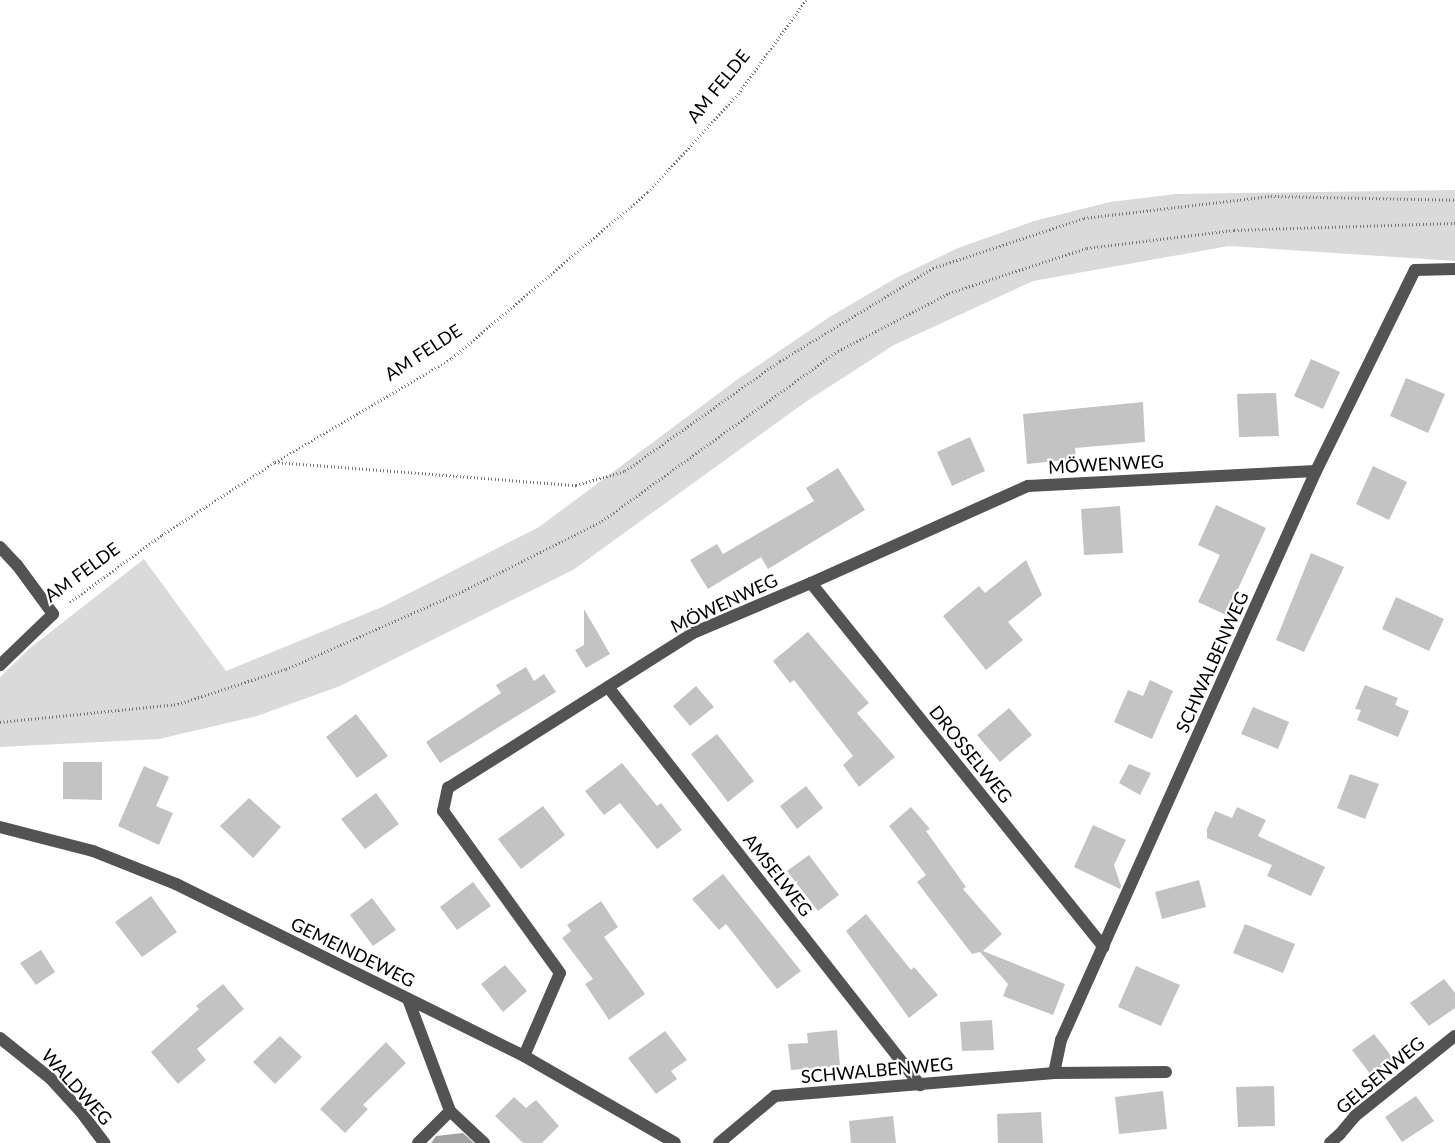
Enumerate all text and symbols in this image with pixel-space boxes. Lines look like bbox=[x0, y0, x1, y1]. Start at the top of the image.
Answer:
street label: AM FELDE bbox=[682, 45, 754, 127]
street label: AM FELDE bbox=[380, 319, 466, 385]
street label: MÖWENWEG bbox=[1048, 450, 1164, 478]
street label: AM FELDE bbox=[40, 538, 124, 606]
street label: MÖWENWEG bbox=[667, 569, 781, 637]
street label: SCHWALBENWEG bbox=[1171, 588, 1253, 736]
street label: DROSSELWEG bbox=[925, 701, 1017, 807]
street label: AMSELWEG bbox=[739, 829, 817, 921]
street label: GEMEINDEWEG bbox=[287, 913, 419, 991]
street label: GELSENWEG bbox=[1331, 1032, 1429, 1118]
street label: WALDWEG bbox=[37, 1045, 117, 1129]
street label: SCHWALBENWEG bbox=[800, 1053, 954, 1087]

